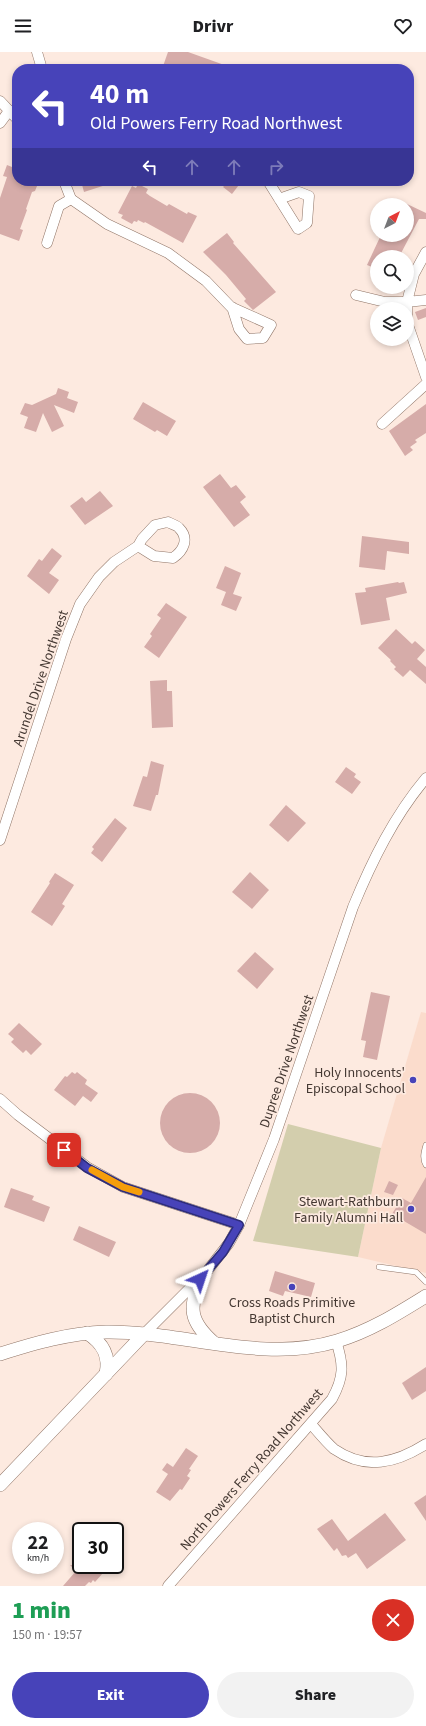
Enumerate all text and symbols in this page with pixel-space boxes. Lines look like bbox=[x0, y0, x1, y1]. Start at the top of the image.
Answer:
text: Drivr bbox=[193, 14, 233, 39]
icon: menu bbox=[12, 15, 34, 37]
icon: heart bbox=[392, 15, 414, 37]
text: 40 m bbox=[90, 74, 149, 114]
icon: left bbox=[24, 80, 76, 132]
text: Old Powers Ferry Road Northwest bbox=[90, 111, 342, 136]
icon: left bbox=[139, 156, 161, 178]
icon: ahead bbox=[181, 156, 203, 178]
icon: ahead bbox=[223, 156, 245, 178]
icon: right bbox=[265, 156, 287, 178]
north arrow bbox=[370, 198, 414, 242]
map controls bbox=[370, 198, 414, 346]
button: search bbox=[370, 250, 414, 294]
button: layers bbox=[370, 302, 414, 346]
street label: Arundel Drive Northwest bbox=[8, 607, 74, 749]
street label: Dupree Drive Northwest bbox=[255, 992, 319, 1131]
place label: Holy Innocents' Episcopal School bbox=[306, 1063, 405, 1099]
marker: Holy Innocents' Episcopal School bbox=[408, 1075, 418, 1085]
pin bbox=[47, 1133, 81, 1167]
icon: arrive bbox=[53, 1139, 75, 1161]
place label: Stewart-Rathburn Family Alumni Hall bbox=[294, 1192, 403, 1228]
marker: Stewart-Rathburn Family Alumni Hall bbox=[406, 1204, 416, 1214]
position arrow bbox=[179, 1258, 221, 1300]
marker: Cross Roads Primitive Baptist Church bbox=[287, 1282, 297, 1292]
place label: Cross Roads Primitive Baptist Church bbox=[229, 1293, 355, 1329]
street label: North Powers Ferry Road Northwest bbox=[176, 1384, 328, 1555]
speed limit sign: 30 bbox=[72, 1522, 124, 1574]
text: 22 bbox=[27, 1529, 49, 1557]
text: km/h bbox=[27, 1551, 49, 1565]
text: 1 min bbox=[12, 1593, 71, 1628]
button: close bbox=[372, 1599, 414, 1641]
text: 150 m · 19:57 bbox=[12, 1626, 82, 1644]
button: Exit bbox=[12, 1672, 209, 1718]
button: Share bbox=[217, 1672, 414, 1718]

